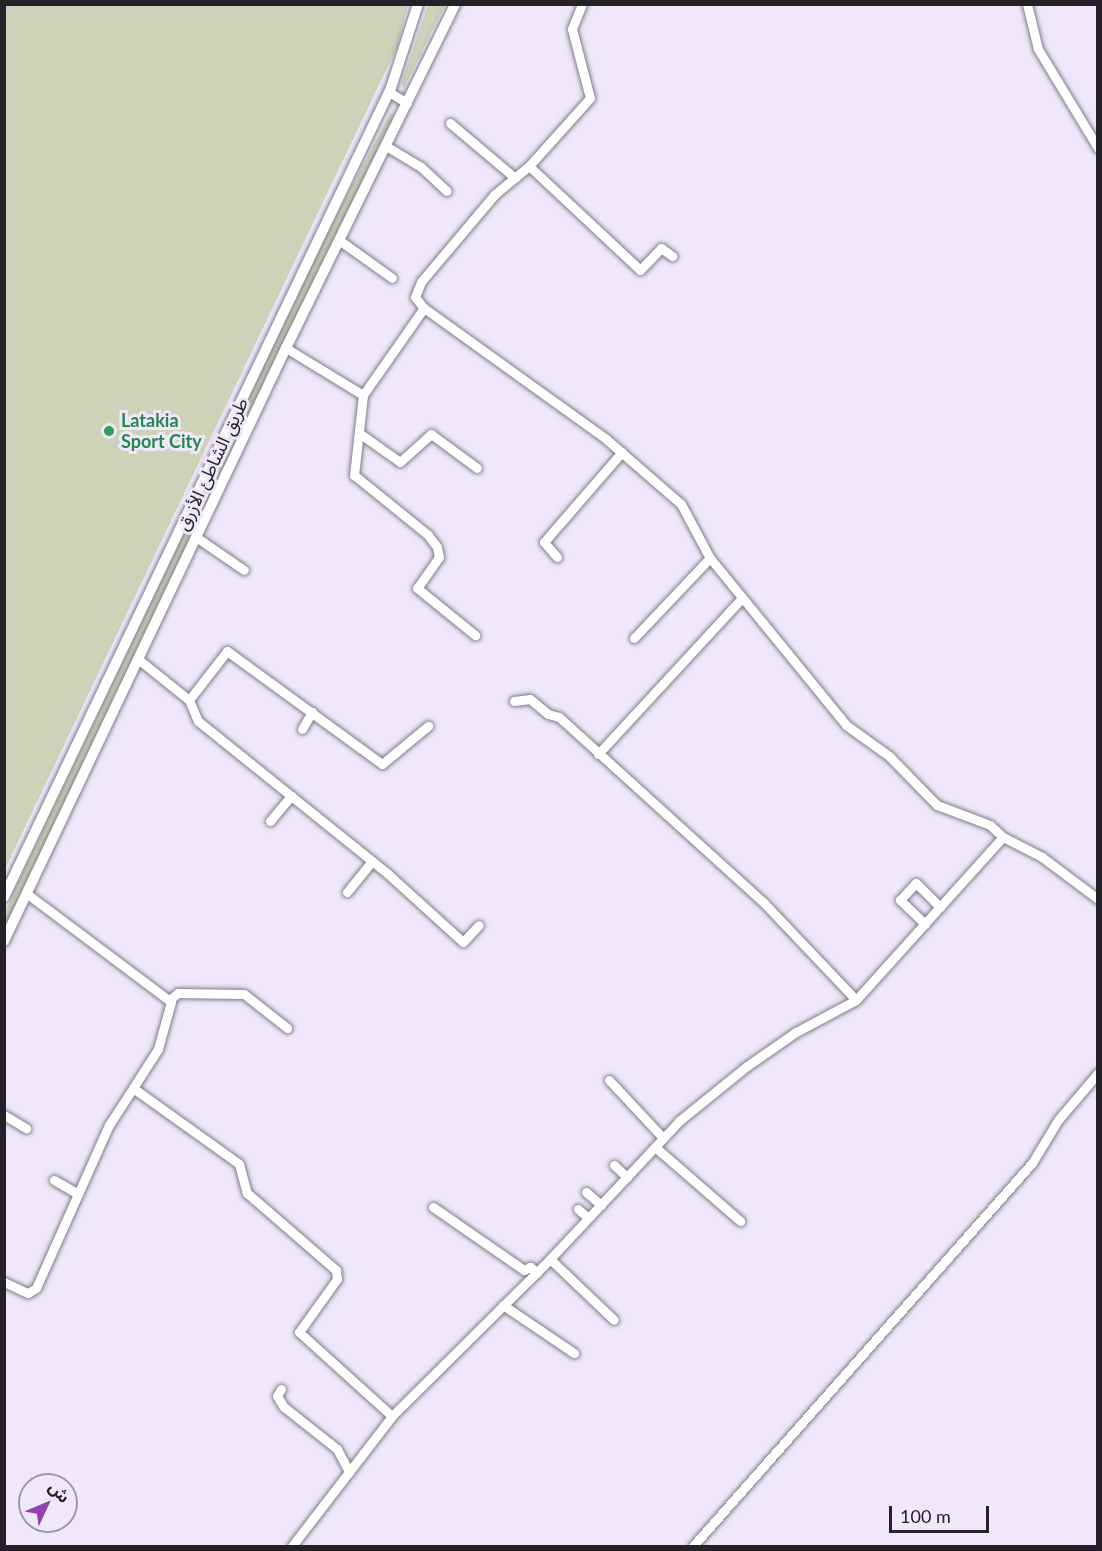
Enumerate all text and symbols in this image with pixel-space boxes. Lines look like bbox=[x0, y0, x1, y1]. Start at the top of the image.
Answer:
street label: طريق الشاطئ الأزرق bbox=[172, 394, 252, 534]
place label: Latakia Sport City bbox=[121, 410, 202, 452]
marker: Latakia Sport City bbox=[102, 424, 116, 438]
north arrow bbox=[18, 1473, 78, 1533]
text: ش bbox=[45, 1477, 74, 1506]
scale bar bbox=[892, 1494, 992, 1532]
text: 100 m bbox=[900, 1505, 951, 1527]

